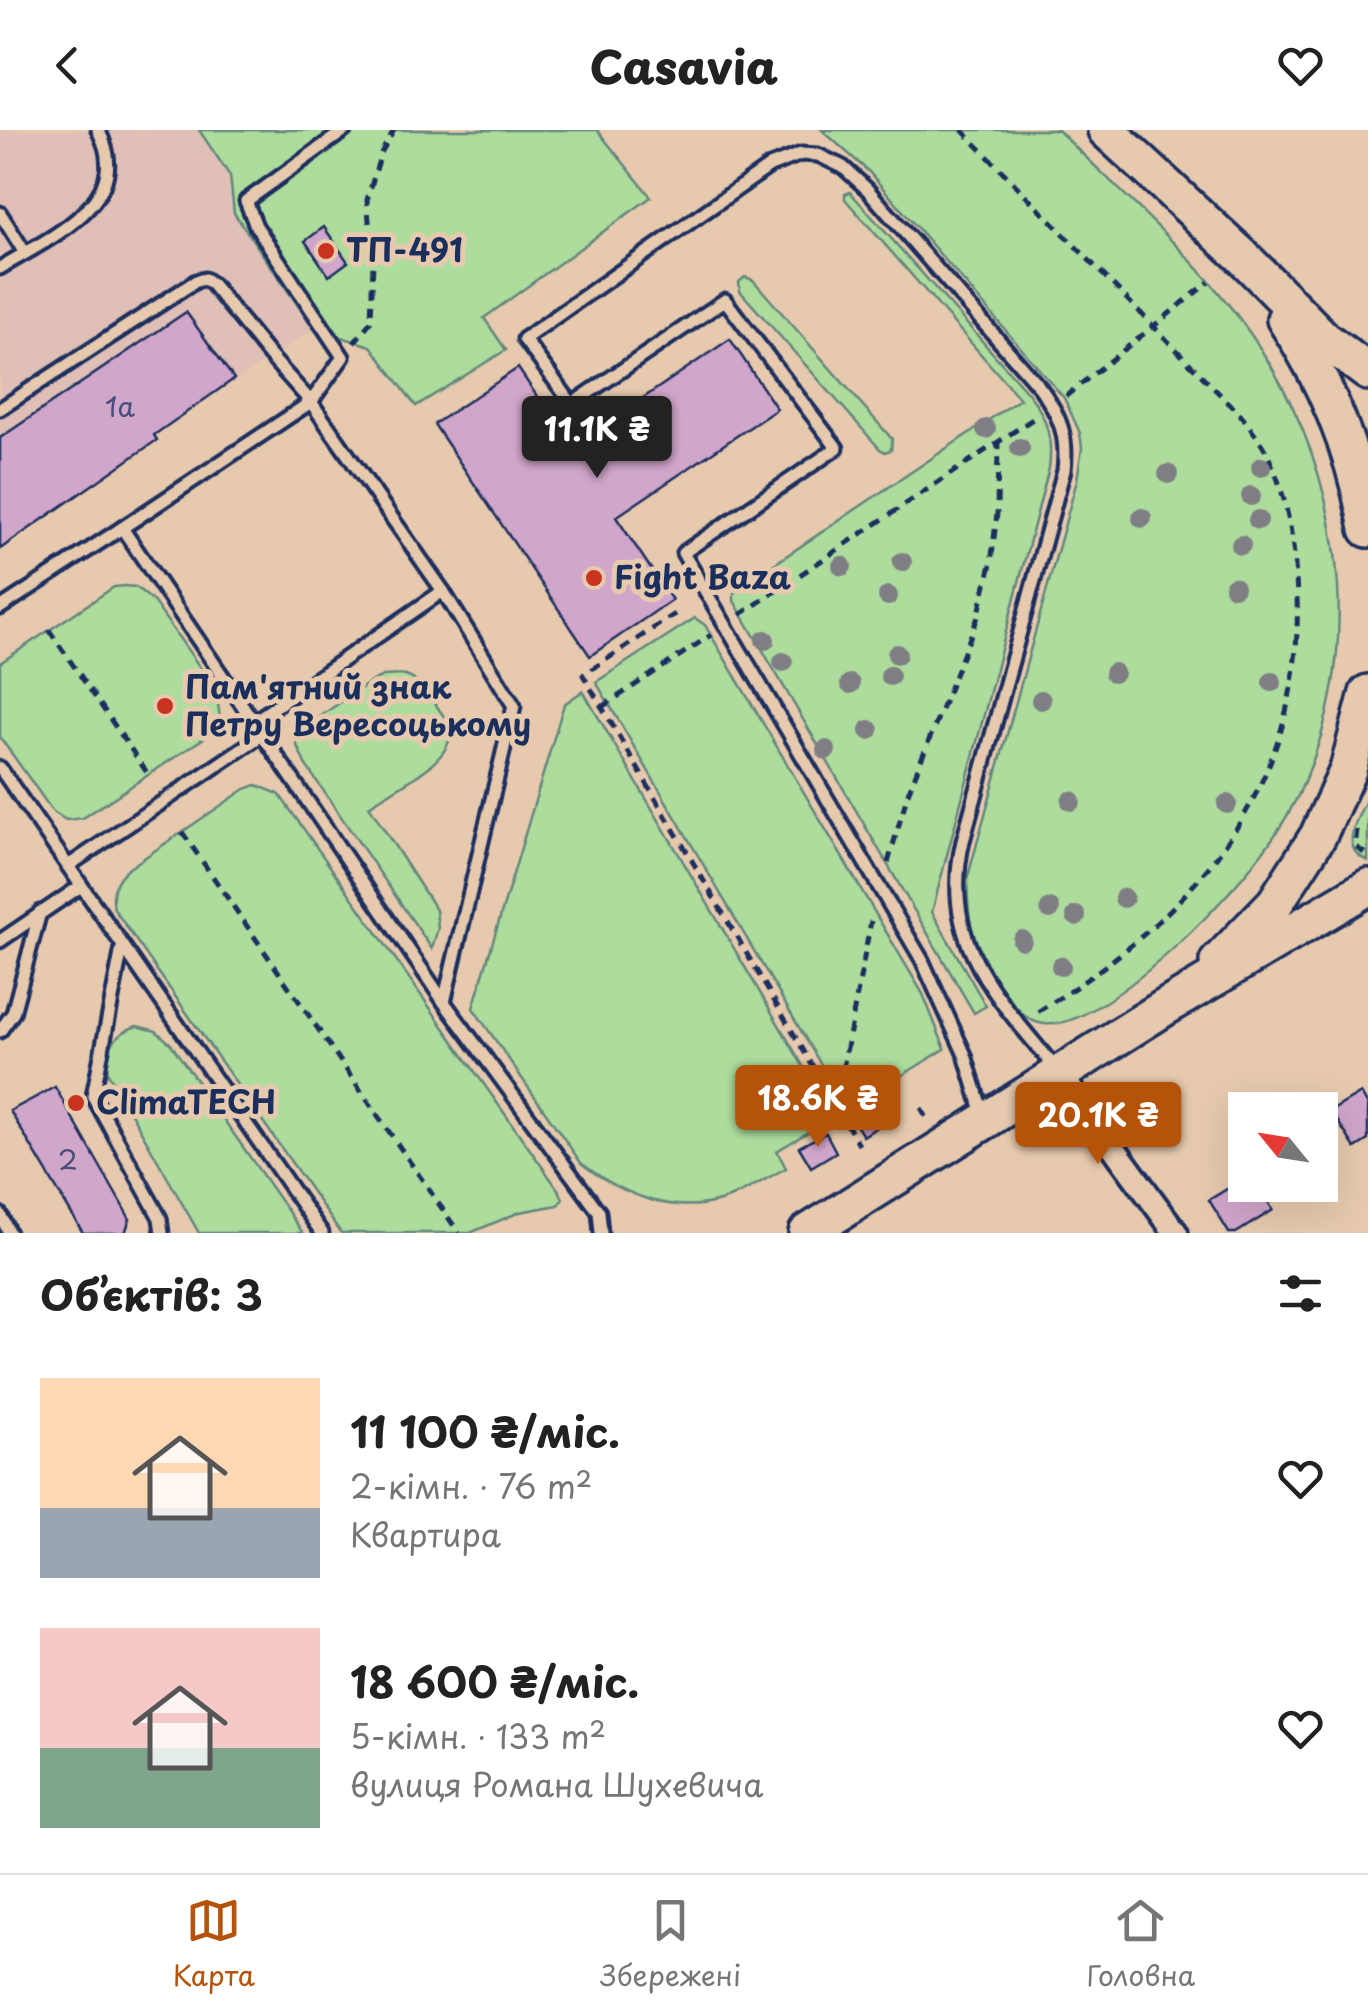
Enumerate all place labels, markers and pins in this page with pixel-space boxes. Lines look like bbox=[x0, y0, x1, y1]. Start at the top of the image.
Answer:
place label: ТП-491 bbox=[346, 225, 463, 273]
marker: ТП-491 bbox=[315, 240, 337, 262]
pin: 11.1K ₴ bbox=[505, 396, 689, 481]
place label: Fight Baza bbox=[614, 552, 791, 600]
marker: Fight Baza bbox=[583, 567, 605, 589]
place label: Пам'ятний знак Петру Вересоцькому bbox=[185, 662, 531, 747]
marker: Пам'ятний знак Петру Вересоцькому bbox=[154, 695, 176, 717]
pin: 18.6K ₴ bbox=[726, 1065, 910, 1150]
place label: ClimaTECH bbox=[96, 1077, 276, 1125]
pin: 20.1K ₴ bbox=[1006, 1082, 1190, 1167]
marker: ClimaTECH bbox=[65, 1092, 87, 1114]

